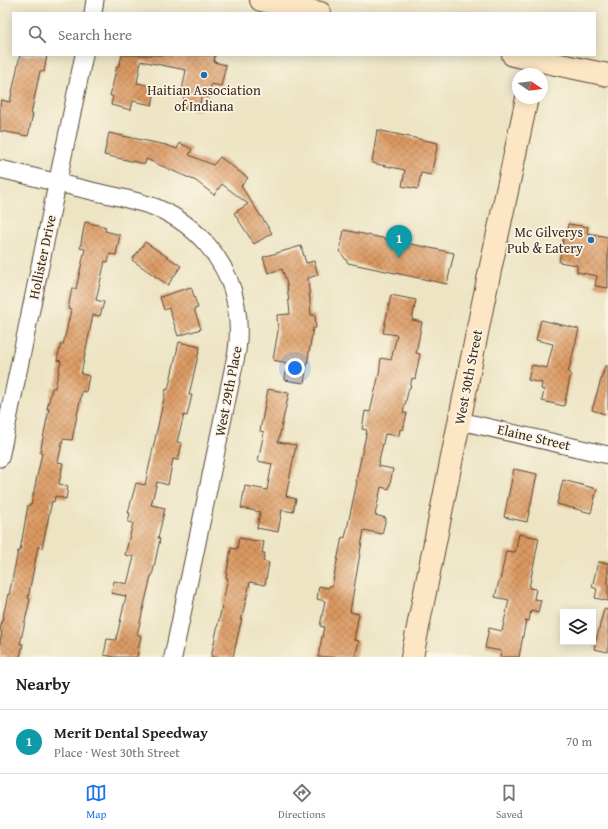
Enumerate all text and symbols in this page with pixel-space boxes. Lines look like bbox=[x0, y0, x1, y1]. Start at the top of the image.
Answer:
search box bbox=[12, 12, 596, 56]
icon: search bbox=[26, 23, 48, 45]
text: Search here bbox=[58, 24, 132, 45]
north arrow bbox=[512, 68, 548, 104]
marker: Haitian Association of Indiana bbox=[199, 70, 209, 80]
place label: Haitian Association of Indiana bbox=[147, 80, 261, 116]
street label: Hollister Drive bbox=[23, 213, 61, 301]
place label: Mc Gilverys Pub & Eatery bbox=[507, 222, 583, 258]
pin: 1 bbox=[386, 225, 412, 258]
marker: Mc Gilverys Pub & Eatery bbox=[586, 235, 596, 245]
street label: West 30th Street bbox=[449, 328, 487, 426]
street label: West 29th Place bbox=[209, 344, 247, 438]
your location bbox=[285, 358, 305, 378]
street label: Elaine Street bbox=[495, 419, 573, 455]
map controls bbox=[560, 609, 596, 645]
button: layers bbox=[560, 609, 596, 645]
text: Nearby bbox=[16, 671, 70, 696]
text: Merit Dental Speedway bbox=[54, 722, 208, 743]
text: 1 bbox=[26, 732, 32, 751]
text: 70 m bbox=[566, 732, 592, 751]
text: Place · West 30th Street bbox=[54, 743, 180, 762]
tab: Map bbox=[85, 782, 107, 822]
tab: Directions bbox=[278, 782, 325, 822]
tab: Saved bbox=[496, 782, 523, 822]

